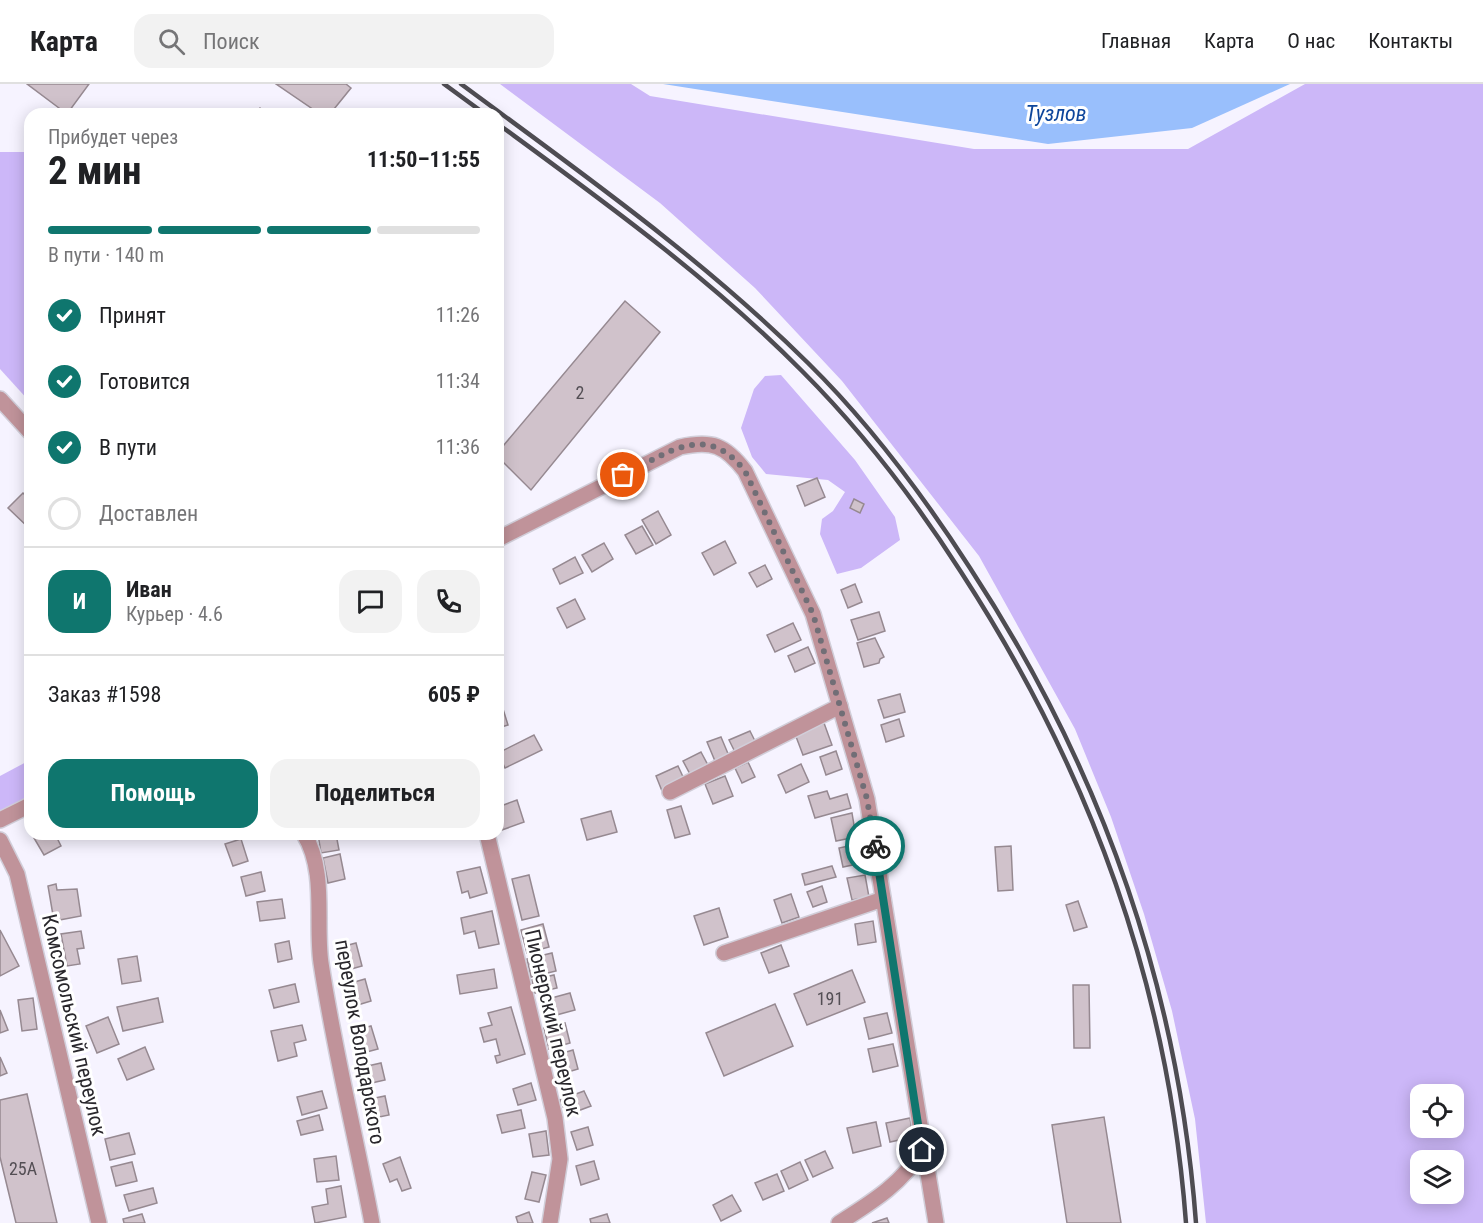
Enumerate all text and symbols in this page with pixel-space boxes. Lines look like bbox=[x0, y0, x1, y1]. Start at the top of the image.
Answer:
search box bbox=[134, 14, 554, 68]
text: Карта bbox=[30, 25, 98, 58]
icon: search bbox=[155, 25, 188, 58]
text: Поиск bbox=[203, 29, 260, 54]
text: Главная bbox=[1101, 29, 1171, 53]
text: Карта bbox=[1204, 29, 1254, 53]
text: О нас bbox=[1287, 29, 1335, 53]
text: Контакты bbox=[1368, 29, 1453, 53]
water label: Тузлов bbox=[1025, 101, 1087, 126]
text: Прибудет через bbox=[48, 125, 178, 149]
text: 11:50–11:55 bbox=[367, 147, 480, 172]
text: 2 мин bbox=[48, 148, 142, 194]
text: В пути · 140 m bbox=[48, 243, 164, 267]
icon: check bbox=[48, 299, 81, 332]
text: Принят bbox=[99, 303, 166, 328]
text: 11:26 bbox=[436, 303, 480, 327]
icon: check bbox=[48, 365, 81, 398]
text: Готовится bbox=[99, 369, 190, 394]
text: 11:34 bbox=[436, 369, 480, 393]
house number: 2 bbox=[576, 382, 585, 403]
icon: check bbox=[48, 431, 81, 464]
text: В пути bbox=[99, 435, 157, 460]
text: 11:36 bbox=[436, 435, 480, 459]
pin bbox=[597, 449, 648, 500]
icon: bag bbox=[606, 458, 639, 491]
text: Доставлен bbox=[99, 501, 198, 526]
button: chat bbox=[339, 570, 402, 633]
button: phone bbox=[417, 570, 480, 633]
text: Иван bbox=[126, 577, 172, 602]
text: И bbox=[73, 589, 86, 614]
text: Курьер · 4.6 bbox=[126, 602, 223, 626]
text: Заказ #1598 bbox=[48, 682, 161, 707]
text: 605 ₽ bbox=[428, 682, 480, 707]
button: Помощь bbox=[48, 759, 258, 828]
button: Поделиться bbox=[270, 759, 480, 828]
courier bbox=[845, 816, 905, 876]
icon: bike bbox=[859, 830, 892, 863]
street label: Комсомольский переулок bbox=[37, 912, 111, 1138]
street label: Пионерский переулок bbox=[520, 927, 586, 1119]
street label: переулок Володарского bbox=[330, 938, 390, 1146]
house number: 191 bbox=[817, 988, 843, 1009]
map controls bbox=[1410, 1084, 1464, 1204]
button: locate bbox=[1410, 1084, 1464, 1138]
pin bbox=[896, 1124, 947, 1175]
icon: home bbox=[905, 1133, 938, 1166]
button: layers bbox=[1410, 1150, 1464, 1204]
house number: 25А bbox=[9, 1158, 38, 1179]

